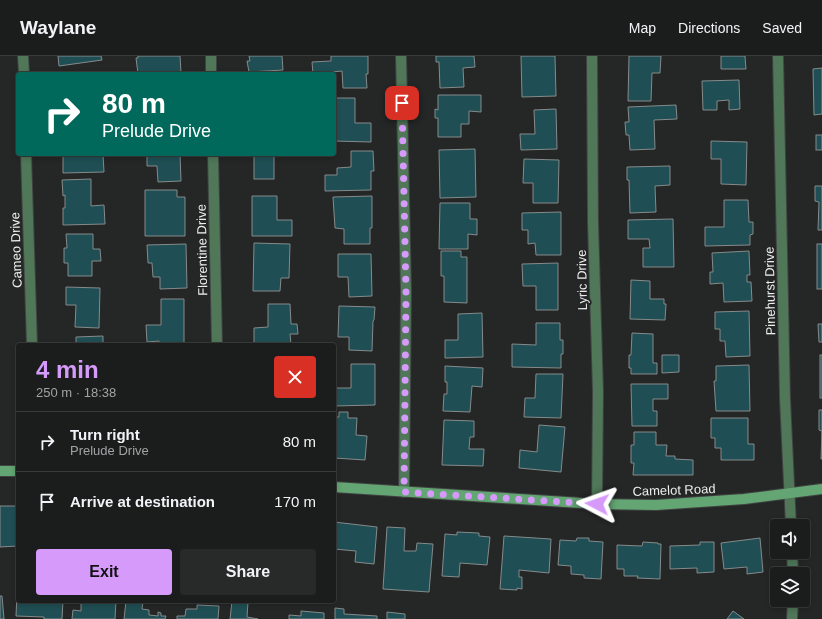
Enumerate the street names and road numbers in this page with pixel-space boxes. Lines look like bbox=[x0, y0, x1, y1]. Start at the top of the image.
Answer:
street label: Florentine Drive bbox=[194, 204, 210, 296]
street label: Cameo Drive bbox=[7, 212, 25, 288]
street label: Pinehurst Drive bbox=[762, 246, 778, 336]
street label: Lyric Drive bbox=[574, 249, 590, 311]
street label: Camelot Road bbox=[632, 481, 716, 499]

